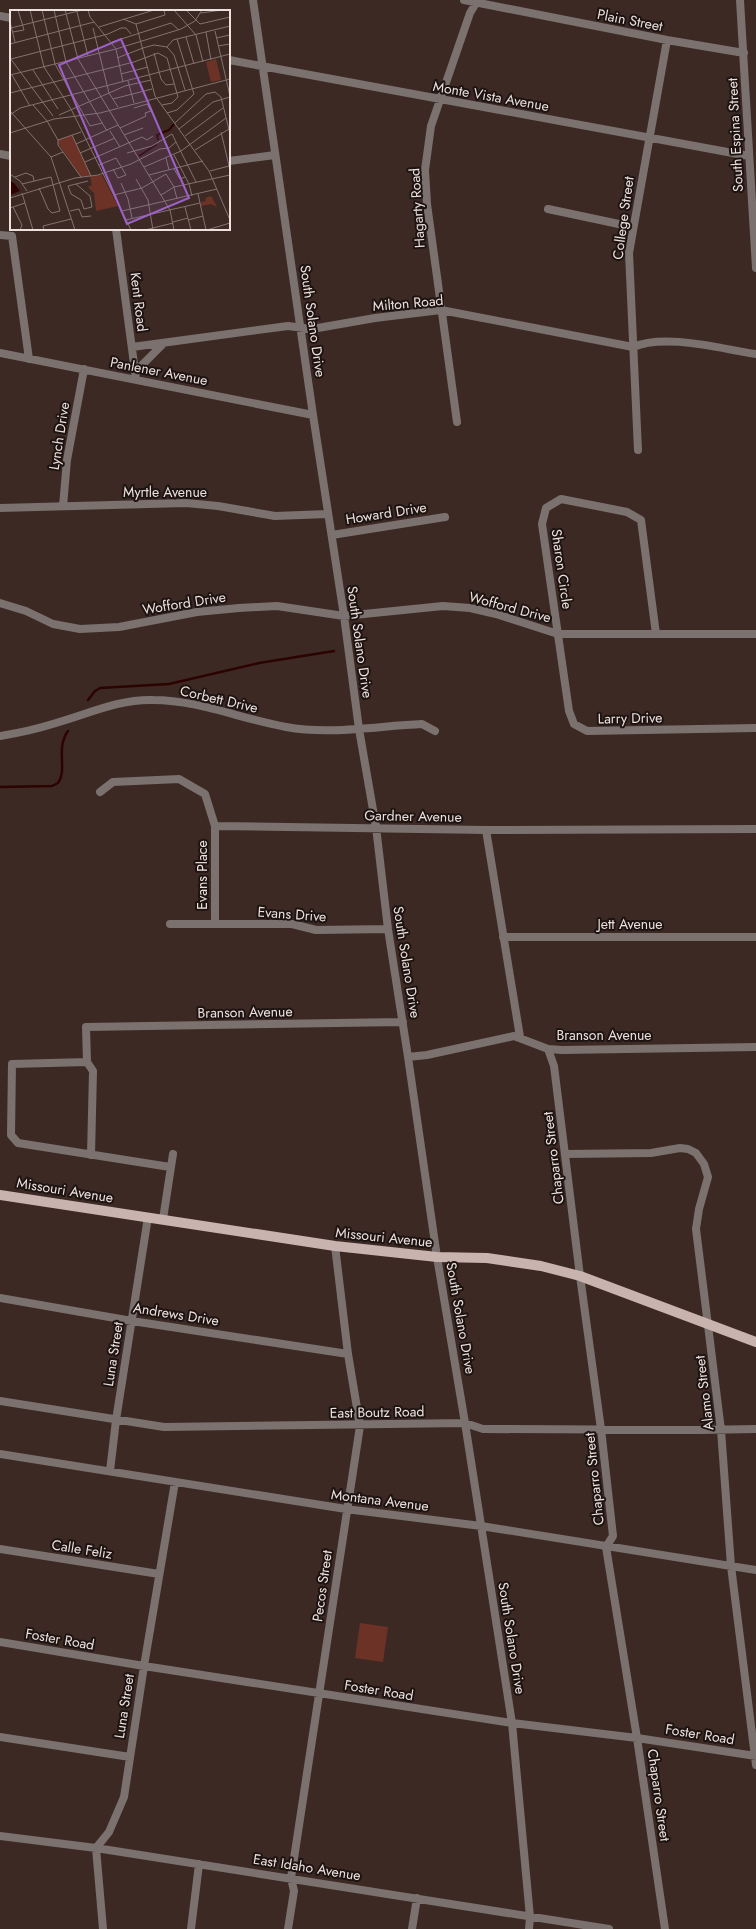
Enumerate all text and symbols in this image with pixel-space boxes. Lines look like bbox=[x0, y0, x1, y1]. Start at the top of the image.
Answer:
street label: Plain Street bbox=[596, 4, 665, 36]
inset map bbox=[10, 10, 230, 230]
street label: Monte Vista Avenue bbox=[431, 76, 551, 116]
street label: South Espina Street bbox=[722, 77, 748, 193]
street label: Hagarty Road bbox=[404, 167, 430, 249]
street label: College Street bbox=[607, 175, 639, 261]
street label: South Solano Drive bbox=[295, 264, 331, 378]
street label: Kent Road bbox=[125, 271, 153, 333]
street label: Milton Road bbox=[372, 290, 444, 316]
street label: Panlener Avenue bbox=[109, 352, 209, 390]
street label: Lynch Drive bbox=[44, 401, 74, 471]
street label: Myrtle Avenue bbox=[123, 482, 207, 502]
street label: Howard Drive bbox=[344, 497, 428, 529]
street label: Sharon Circle bbox=[546, 528, 578, 610]
street label: South Solano Drive bbox=[342, 585, 378, 699]
street label: Wofford Drive bbox=[467, 586, 553, 628]
street label: Wofford Drive bbox=[141, 587, 227, 619]
street label: Corbett Drive bbox=[178, 680, 260, 718]
street label: Larry Drive bbox=[598, 707, 662, 729]
street label: Gardner Avenue bbox=[364, 805, 462, 827]
street label: Evans Place bbox=[192, 840, 212, 910]
street label: Evans Drive bbox=[257, 902, 327, 926]
street label: South Solano Drive bbox=[388, 905, 426, 1019]
street label: Jett Avenue bbox=[595, 914, 663, 934]
street label: Branson Avenue bbox=[197, 1001, 293, 1023]
street label: Branson Avenue bbox=[556, 1025, 652, 1045]
street label: Chaparro Street bbox=[537, 1110, 569, 1205]
street label: Missouri Avenue bbox=[15, 1172, 115, 1208]
street label: Missouri Avenue bbox=[334, 1222, 434, 1252]
street label: South Solano Drive bbox=[441, 1261, 481, 1375]
street label: Andrews Drive bbox=[132, 1297, 220, 1331]
street label: Luna Street bbox=[98, 1320, 128, 1388]
street label: Alamo Street bbox=[689, 1354, 719, 1432]
street label: East Boutz Road bbox=[330, 1401, 424, 1423]
street label: Chaparro Street bbox=[579, 1431, 609, 1526]
street label: Montana Avenue bbox=[330, 1484, 430, 1516]
street label: Calle Feliz bbox=[50, 1534, 114, 1564]
street label: Pecos Street bbox=[307, 1548, 337, 1623]
street label: South Solano Drive bbox=[493, 1581, 531, 1695]
street label: Foster Road bbox=[24, 1623, 96, 1655]
street label: Luna Street bbox=[109, 1672, 139, 1740]
street label: Foster Road bbox=[343, 1675, 415, 1705]
street label: Foster Road bbox=[664, 1719, 736, 1749]
street label: Chaparro Street bbox=[643, 1748, 675, 1843]
street label: East Idaho Avenue bbox=[252, 1849, 362, 1885]

